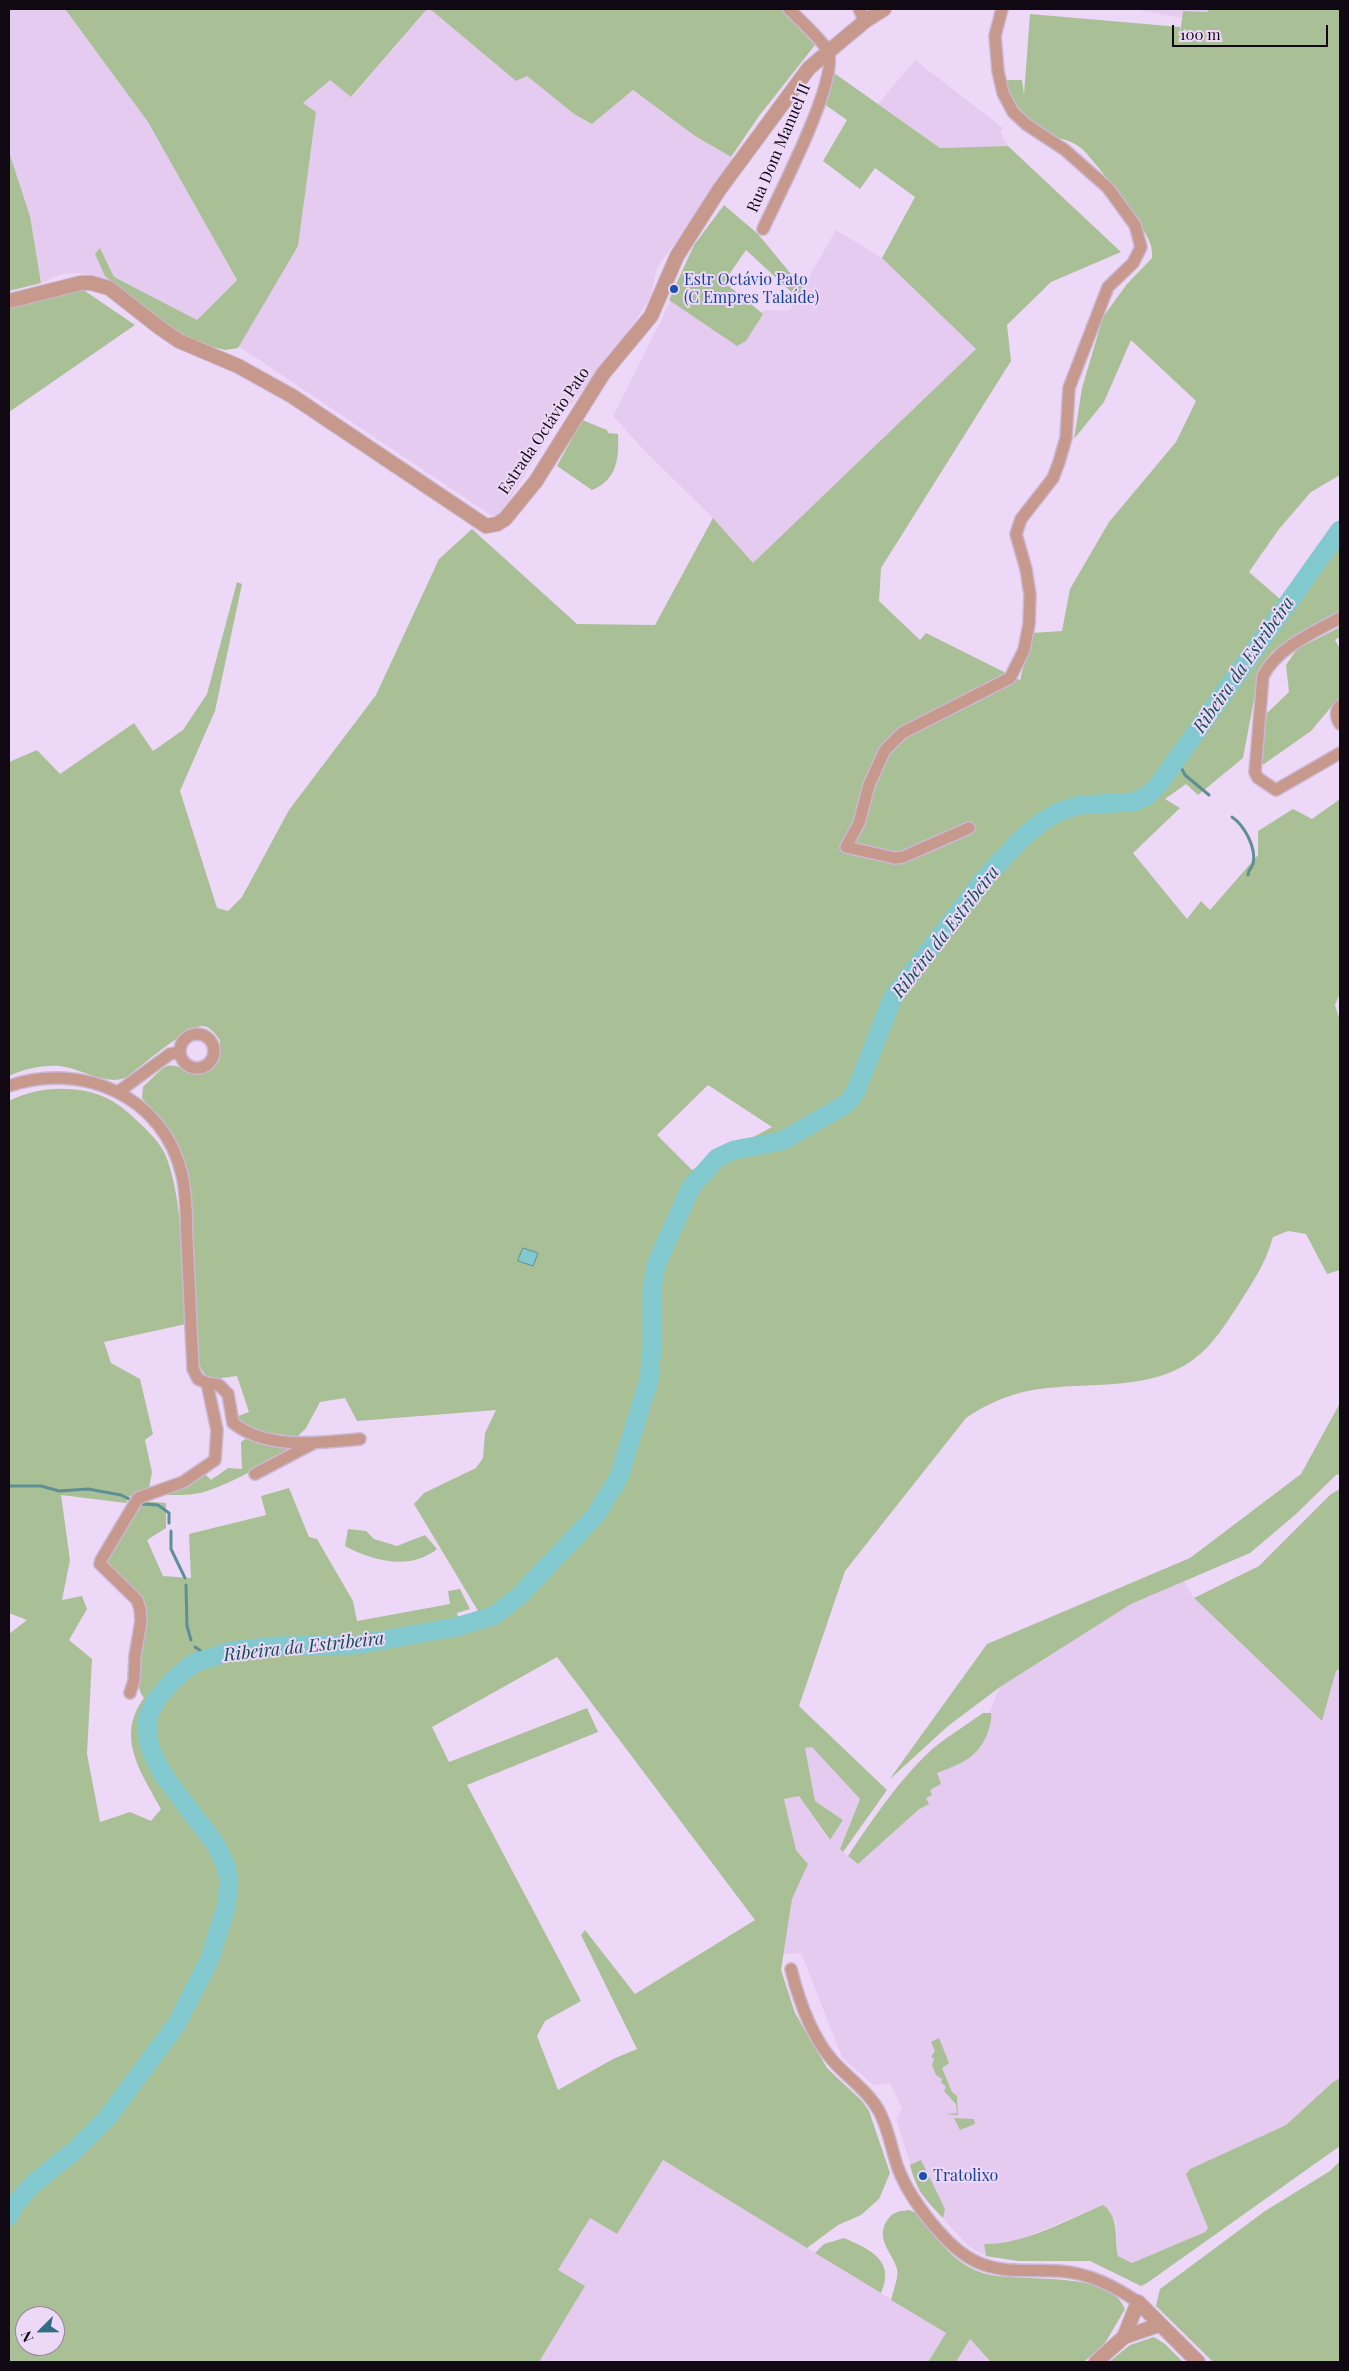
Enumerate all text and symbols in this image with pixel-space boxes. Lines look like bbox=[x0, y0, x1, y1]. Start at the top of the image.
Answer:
scale bar bbox=[1174, 15, 1330, 47]
text: 100 m bbox=[1180, 24, 1221, 44]
street label: Rua Dom Manuel II bbox=[743, 81, 815, 215]
place label: Estr Octávio Pato (C Empres Talaíde) bbox=[684, 270, 819, 308]
marker: Estr Octávio Pato (C Empres Talaíde) bbox=[668, 283, 680, 295]
street label: Estrada Octávio Pato bbox=[494, 364, 594, 498]
water label: Ribeira da Estribeira bbox=[1189, 593, 1299, 737]
water label: Ribeira da Estribeira bbox=[888, 862, 1004, 1002]
water label: Ribeira da Estribeira bbox=[223, 1628, 385, 1666]
place label: Tratolixo bbox=[933, 2166, 998, 2186]
marker: Tratolixo bbox=[917, 2170, 929, 2182]
north arrow bbox=[15, 2306, 65, 2356]
text: N bbox=[16, 2328, 37, 2345]

